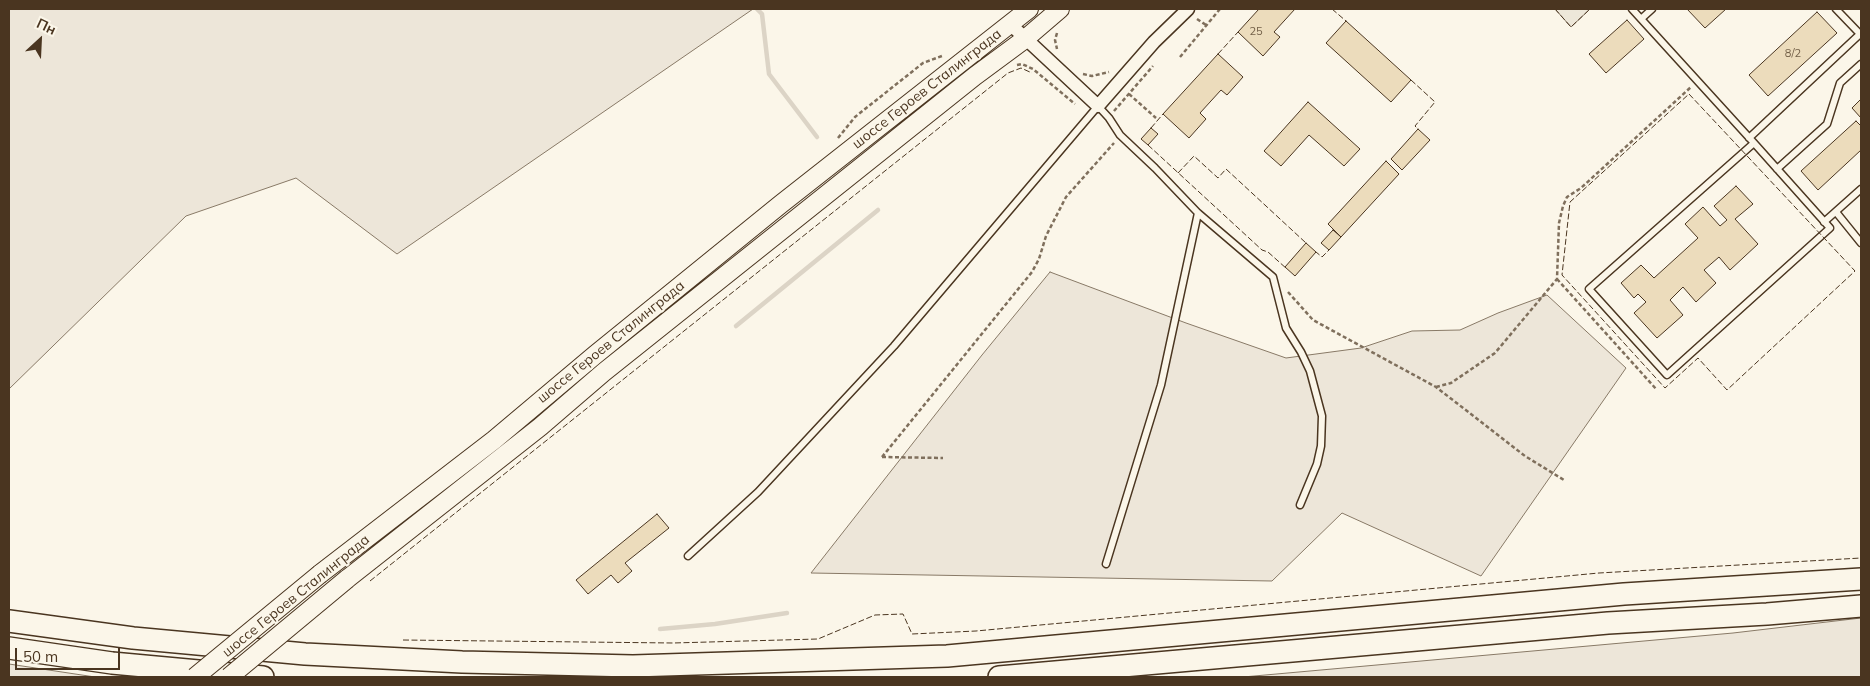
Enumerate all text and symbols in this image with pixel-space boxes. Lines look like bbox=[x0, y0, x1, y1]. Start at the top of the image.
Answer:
text: Пн bbox=[34, 14, 59, 39]
north arrow bbox=[15, 15, 65, 65]
house number: 25 bbox=[1249, 25, 1263, 39]
street label: шоссе Героев Сталинграда bbox=[849, 26, 1005, 152]
house number: 8/2 bbox=[1785, 47, 1801, 61]
street label: шоссе Героев Сталинграда bbox=[534, 277, 688, 407]
street label: шоссе Героев Сталинграда bbox=[219, 531, 373, 661]
scale bar bbox=[18, 638, 122, 670]
text: 50 m bbox=[23, 647, 58, 666]

